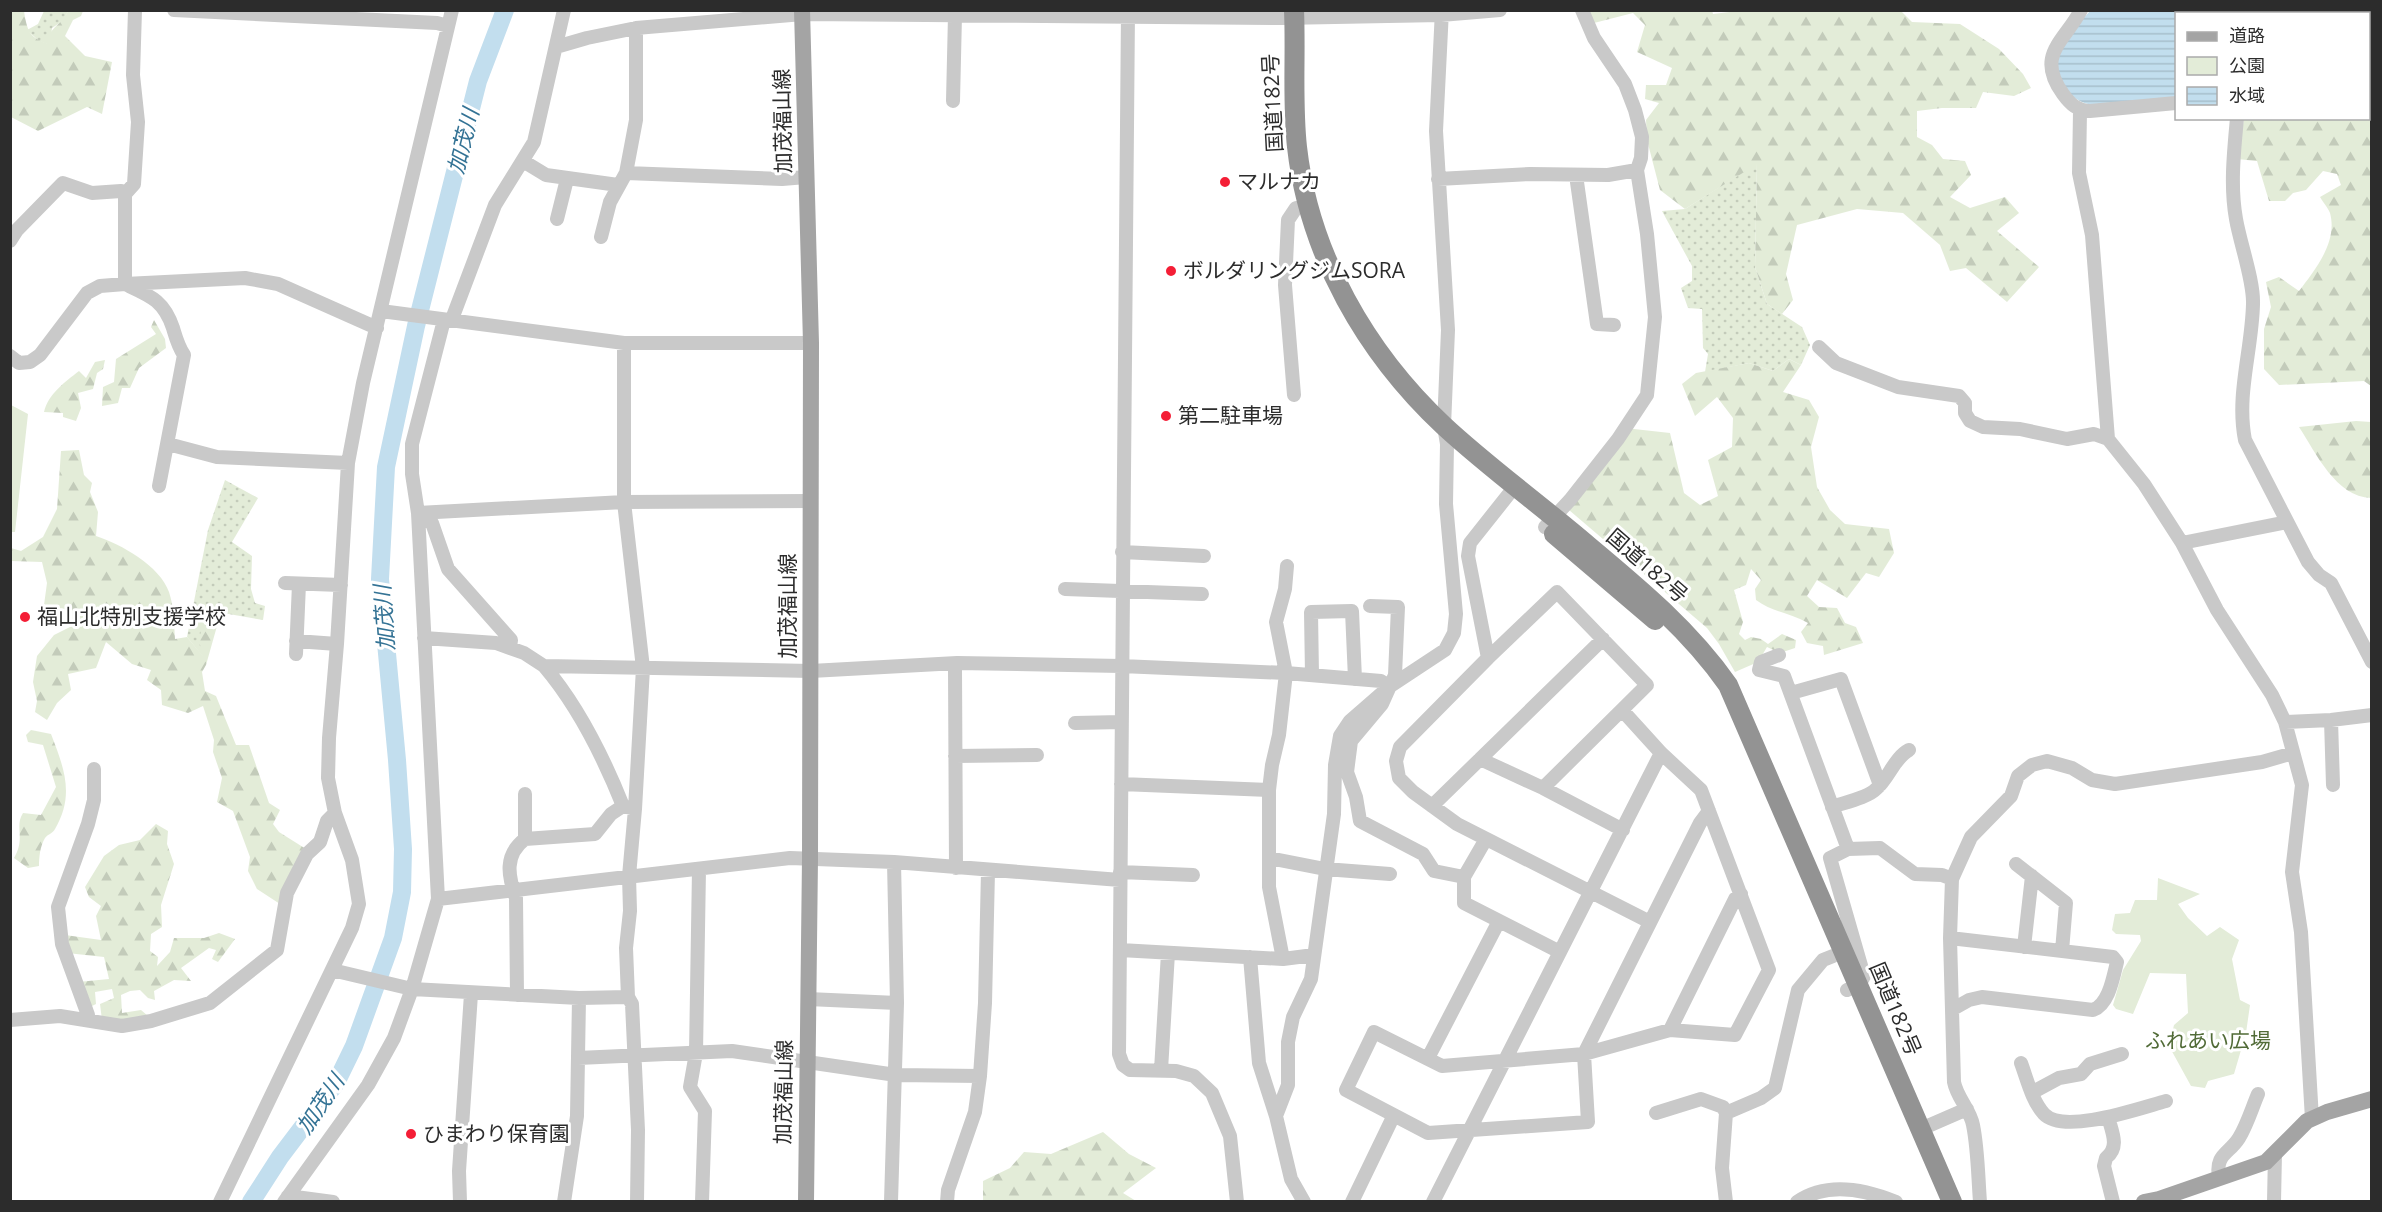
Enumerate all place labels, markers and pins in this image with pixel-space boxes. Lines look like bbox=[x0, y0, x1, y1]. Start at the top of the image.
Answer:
place label: マルナカ bbox=[1237, 167, 1321, 195]
marker: マルナカ bbox=[1218, 175, 1232, 189]
place label: ボルダリングジムSORA bbox=[1183, 256, 1406, 284]
marker: ボルダリングジムSORA bbox=[1164, 264, 1178, 278]
place label: 第二駐車場 bbox=[1178, 401, 1283, 429]
marker: 第二駐車場 bbox=[1159, 409, 1173, 423]
place label: 福山北特別支援学校 bbox=[37, 602, 226, 630]
marker: 福山北特別支援学校 bbox=[18, 610, 32, 624]
place label: ひまわり保育園 bbox=[423, 1119, 570, 1147]
marker: ひまわり保育園 bbox=[404, 1127, 418, 1141]

